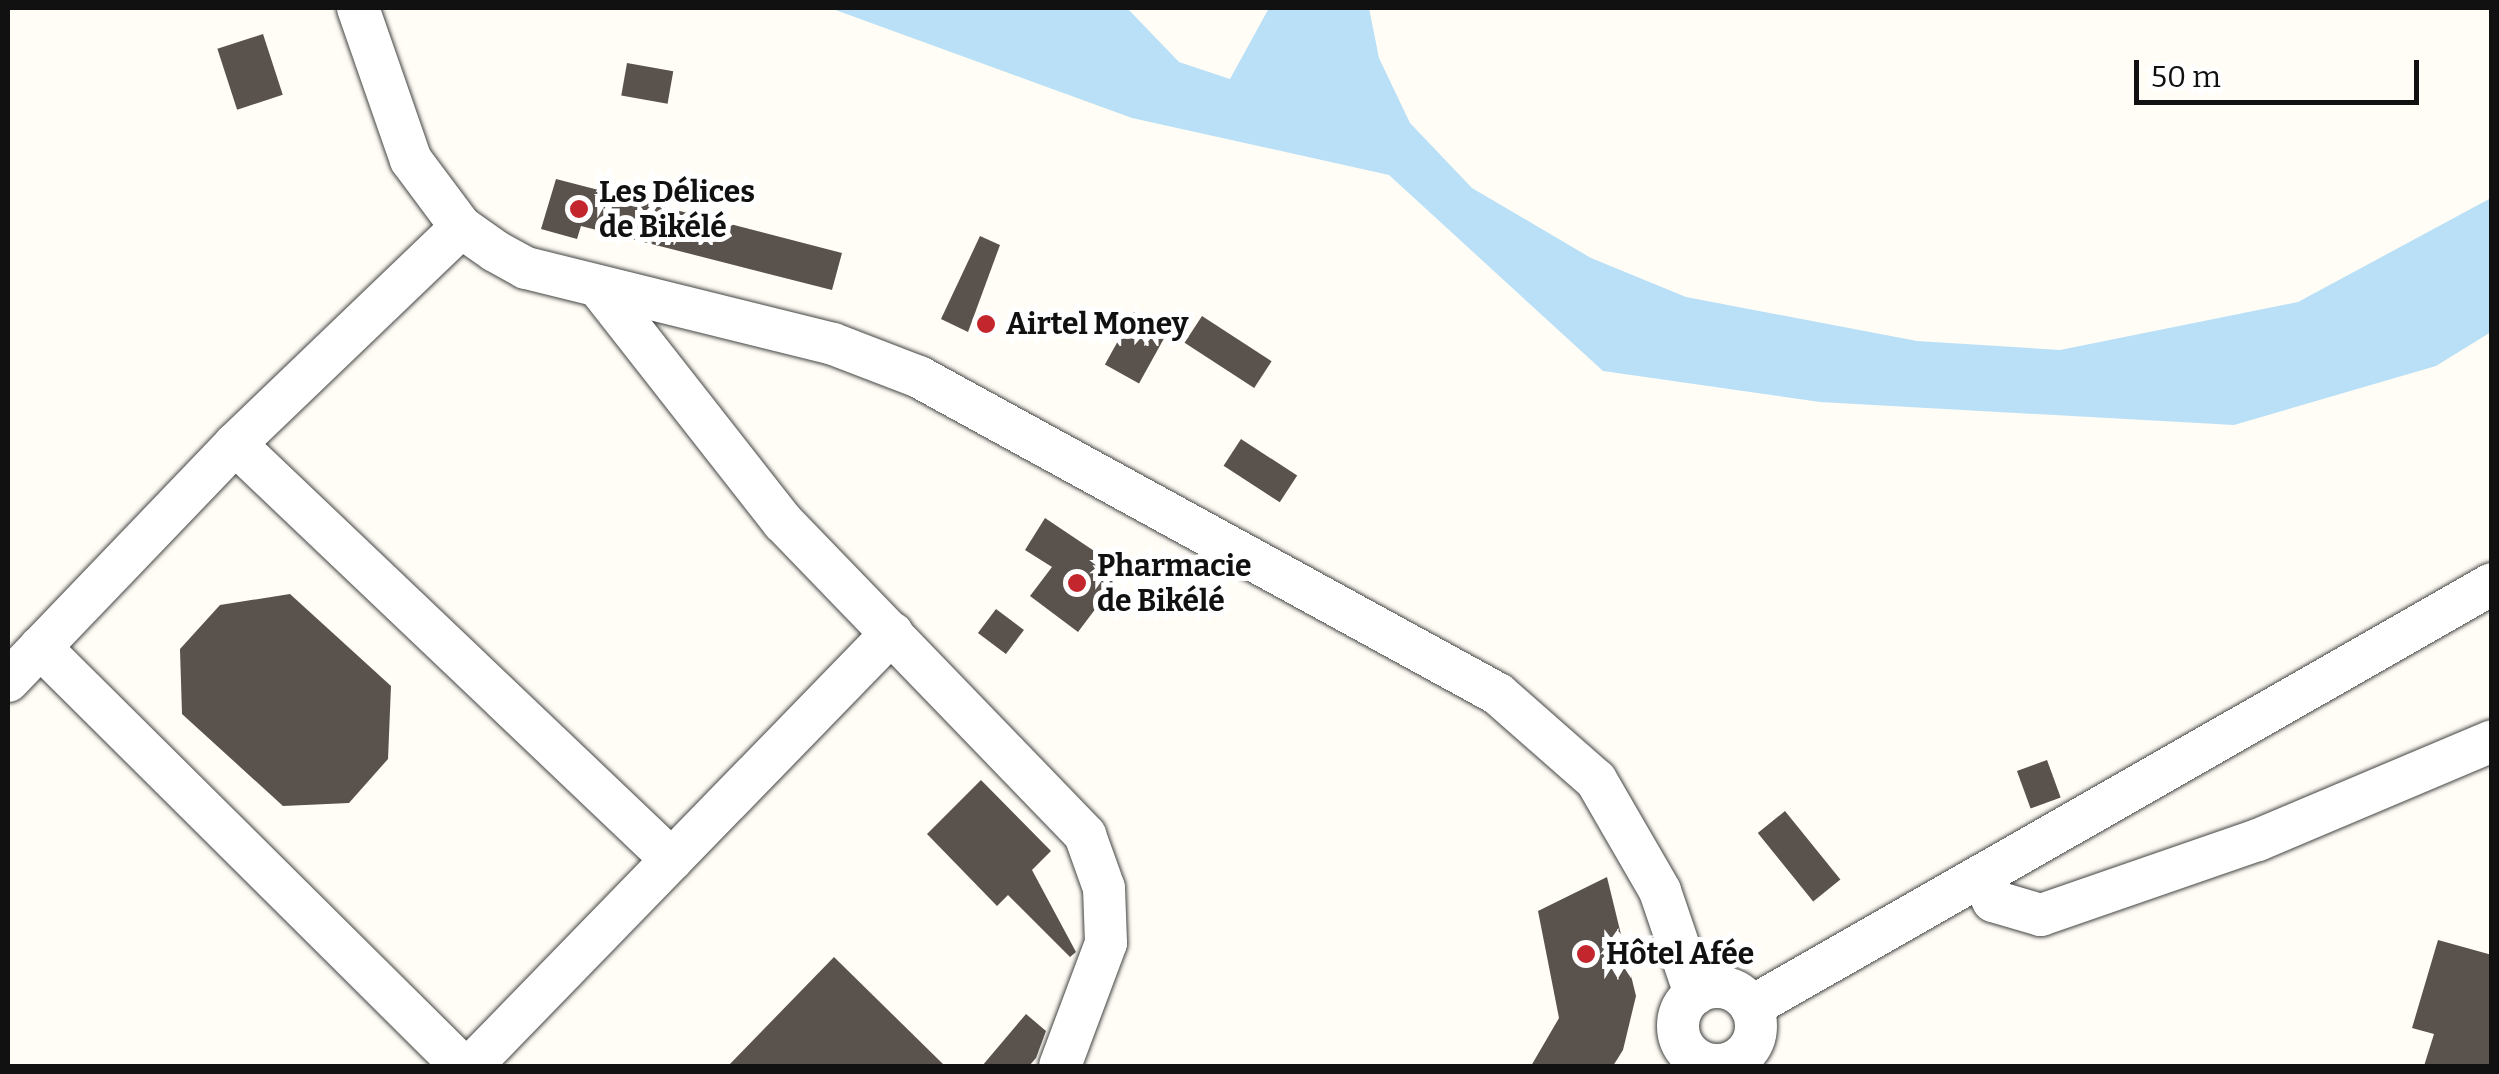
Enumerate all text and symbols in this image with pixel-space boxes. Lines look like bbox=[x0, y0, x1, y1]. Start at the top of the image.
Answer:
scale bar bbox=[2139, 40, 2424, 102]
text: 50 m bbox=[2151, 59, 2221, 95]
place label: Les Délices de Bikélé bbox=[599, 174, 755, 244]
marker: Les Délices de Bikélé bbox=[568, 198, 590, 220]
place label: Airtel Money bbox=[1006, 306, 1188, 342]
marker: Airtel Money bbox=[975, 313, 997, 335]
place label: Pharmacie de Bikélé bbox=[1097, 548, 1251, 618]
marker: Pharmacie de Bikélé bbox=[1066, 572, 1088, 594]
place label: Hôtel Afée bbox=[1606, 936, 1754, 972]
marker: Hôtel Afée bbox=[1575, 943, 1597, 965]

